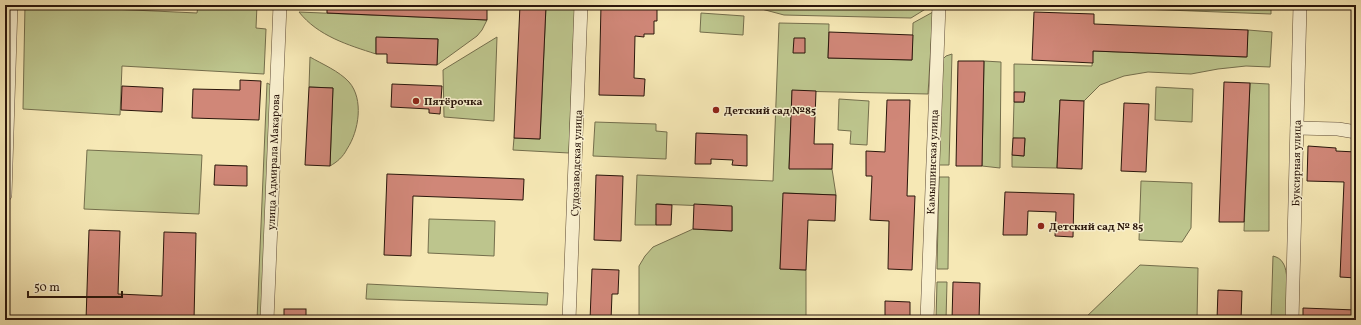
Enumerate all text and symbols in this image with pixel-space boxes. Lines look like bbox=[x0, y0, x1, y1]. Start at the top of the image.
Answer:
street label: улица Адмирала Макарова bbox=[265, 93, 284, 230]
place label: Пятёрочка bbox=[424, 95, 483, 110]
marker: Пятёрочка bbox=[411, 96, 421, 106]
place label: Детский сад №85 bbox=[724, 104, 816, 119]
marker: Детский сад №85 bbox=[711, 105, 721, 115]
street label: Судозаводская улица bbox=[568, 109, 587, 217]
street label: Камышинская улица bbox=[924, 109, 943, 215]
street label: Буксирная улица bbox=[1289, 119, 1306, 207]
place label: Детский сад № 85 bbox=[1049, 220, 1143, 235]
marker: Детский сад № 85 bbox=[1036, 221, 1046, 231]
scale bar bbox=[28, 273, 122, 299]
text: 50 m bbox=[34, 280, 60, 296]

